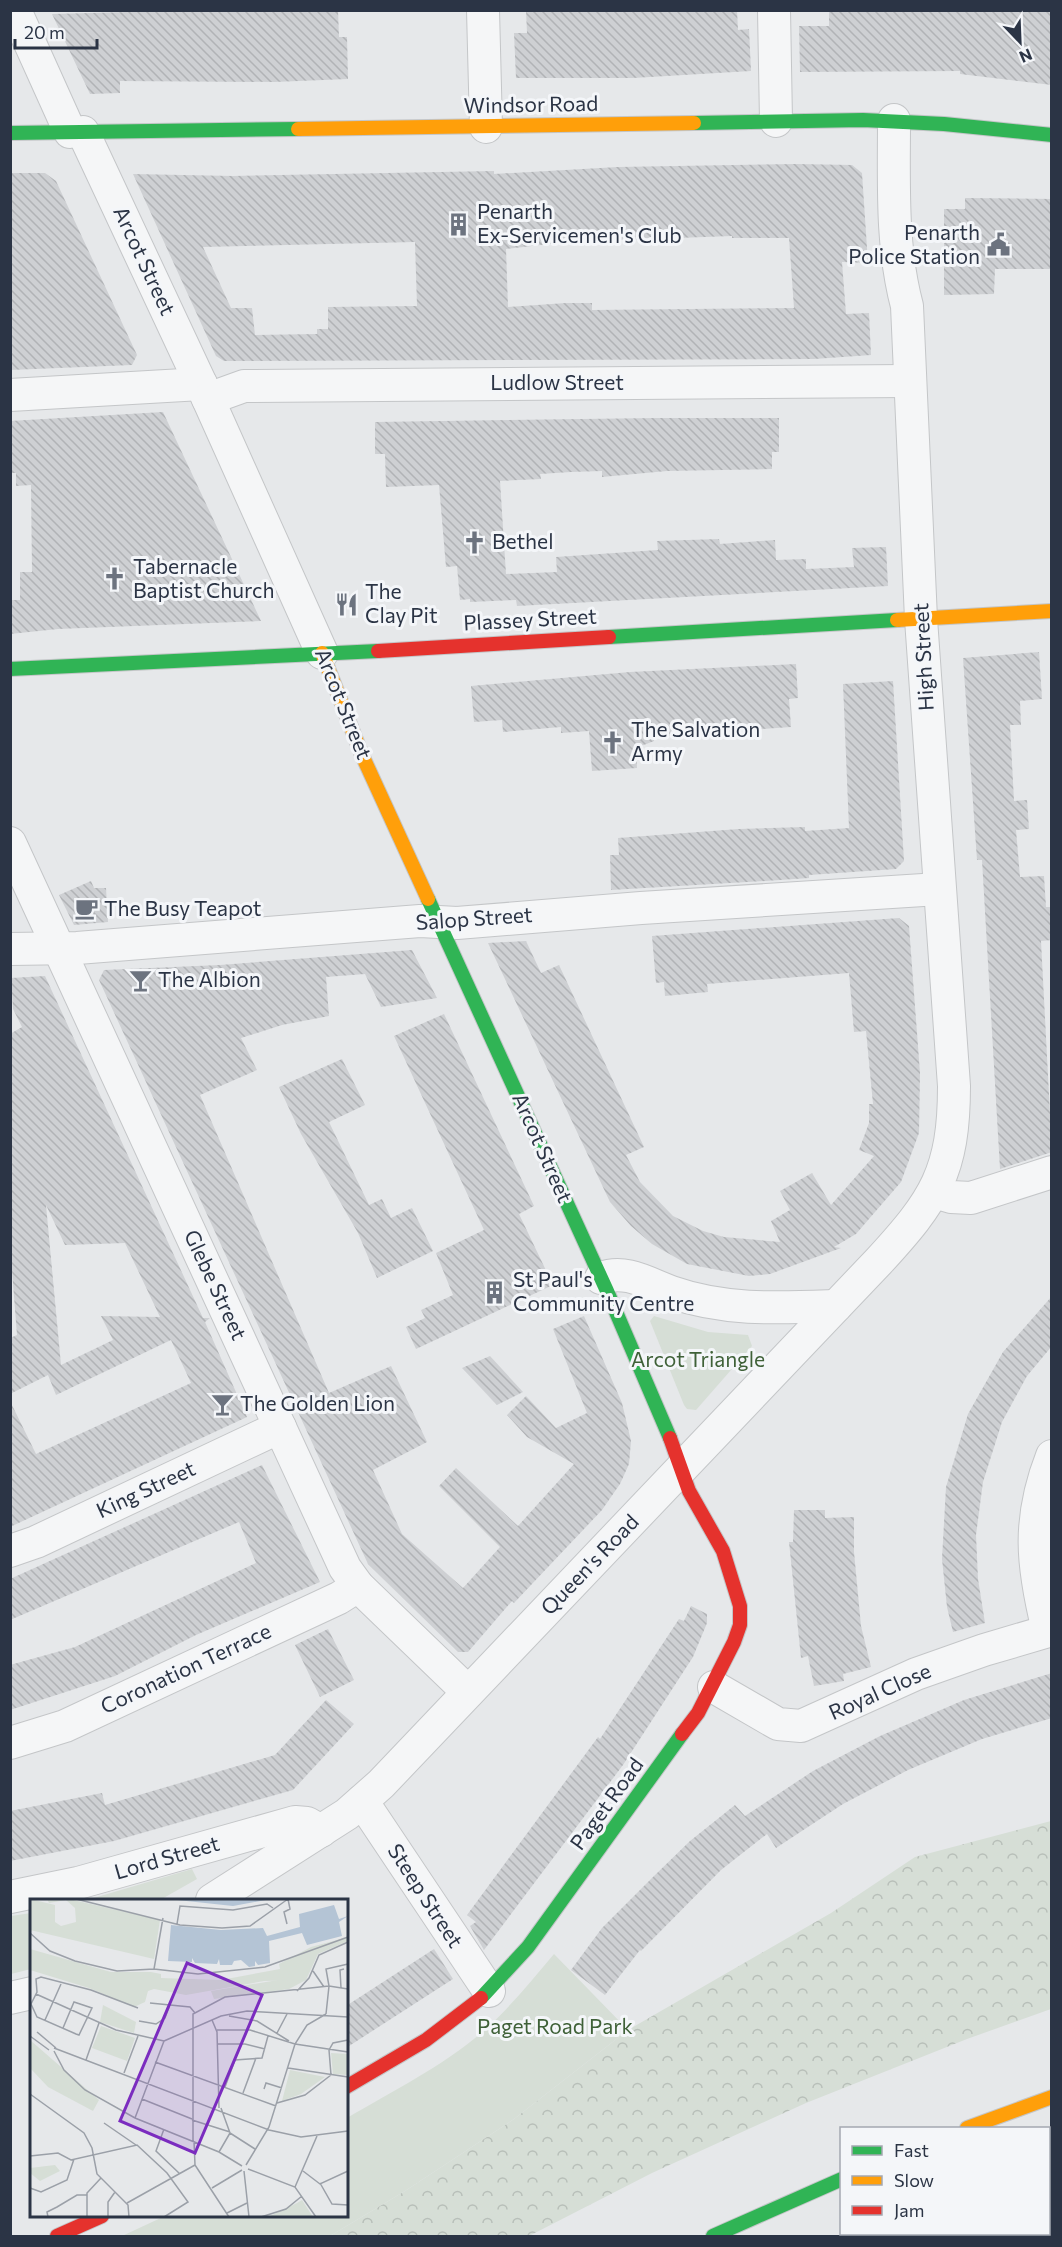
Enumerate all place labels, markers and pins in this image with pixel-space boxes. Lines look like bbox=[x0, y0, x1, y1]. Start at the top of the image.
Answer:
place label: Penarth Ex-Servicemen's Club bbox=[477, 198, 682, 247]
building icon: Penarth Ex-Servicemen's Club bbox=[446, 211, 472, 237]
place label: Penarth Police Station bbox=[848, 219, 980, 268]
public building icon: Penarth Police Station bbox=[985, 232, 1011, 258]
place label: Bethel bbox=[492, 528, 554, 553]
church icon: Bethel bbox=[461, 529, 487, 555]
place label: Tabernacle Baptist Church bbox=[133, 553, 275, 602]
church icon: Tabernacle Baptist Church bbox=[102, 566, 128, 592]
place label: The Clay Pit bbox=[365, 578, 438, 627]
restaurant icon: The Clay Pit bbox=[334, 591, 360, 617]
place label: The Salvation Army bbox=[631, 716, 760, 765]
church icon: The Salvation Army bbox=[600, 729, 626, 755]
place label: The Busy Teapot bbox=[104, 895, 261, 920]
cafe icon: The Busy Teapot bbox=[73, 896, 99, 922]
place label: The Albion bbox=[158, 966, 261, 991]
bar icon: The Albion bbox=[127, 967, 153, 993]
place label: St Paul's Community Centre bbox=[513, 1266, 694, 1315]
building icon: St Paul's Community Centre bbox=[482, 1279, 508, 1305]
place label: The Golden Lion bbox=[240, 1390, 395, 1415]
bar icon: The Golden Lion bbox=[209, 1391, 235, 1417]

